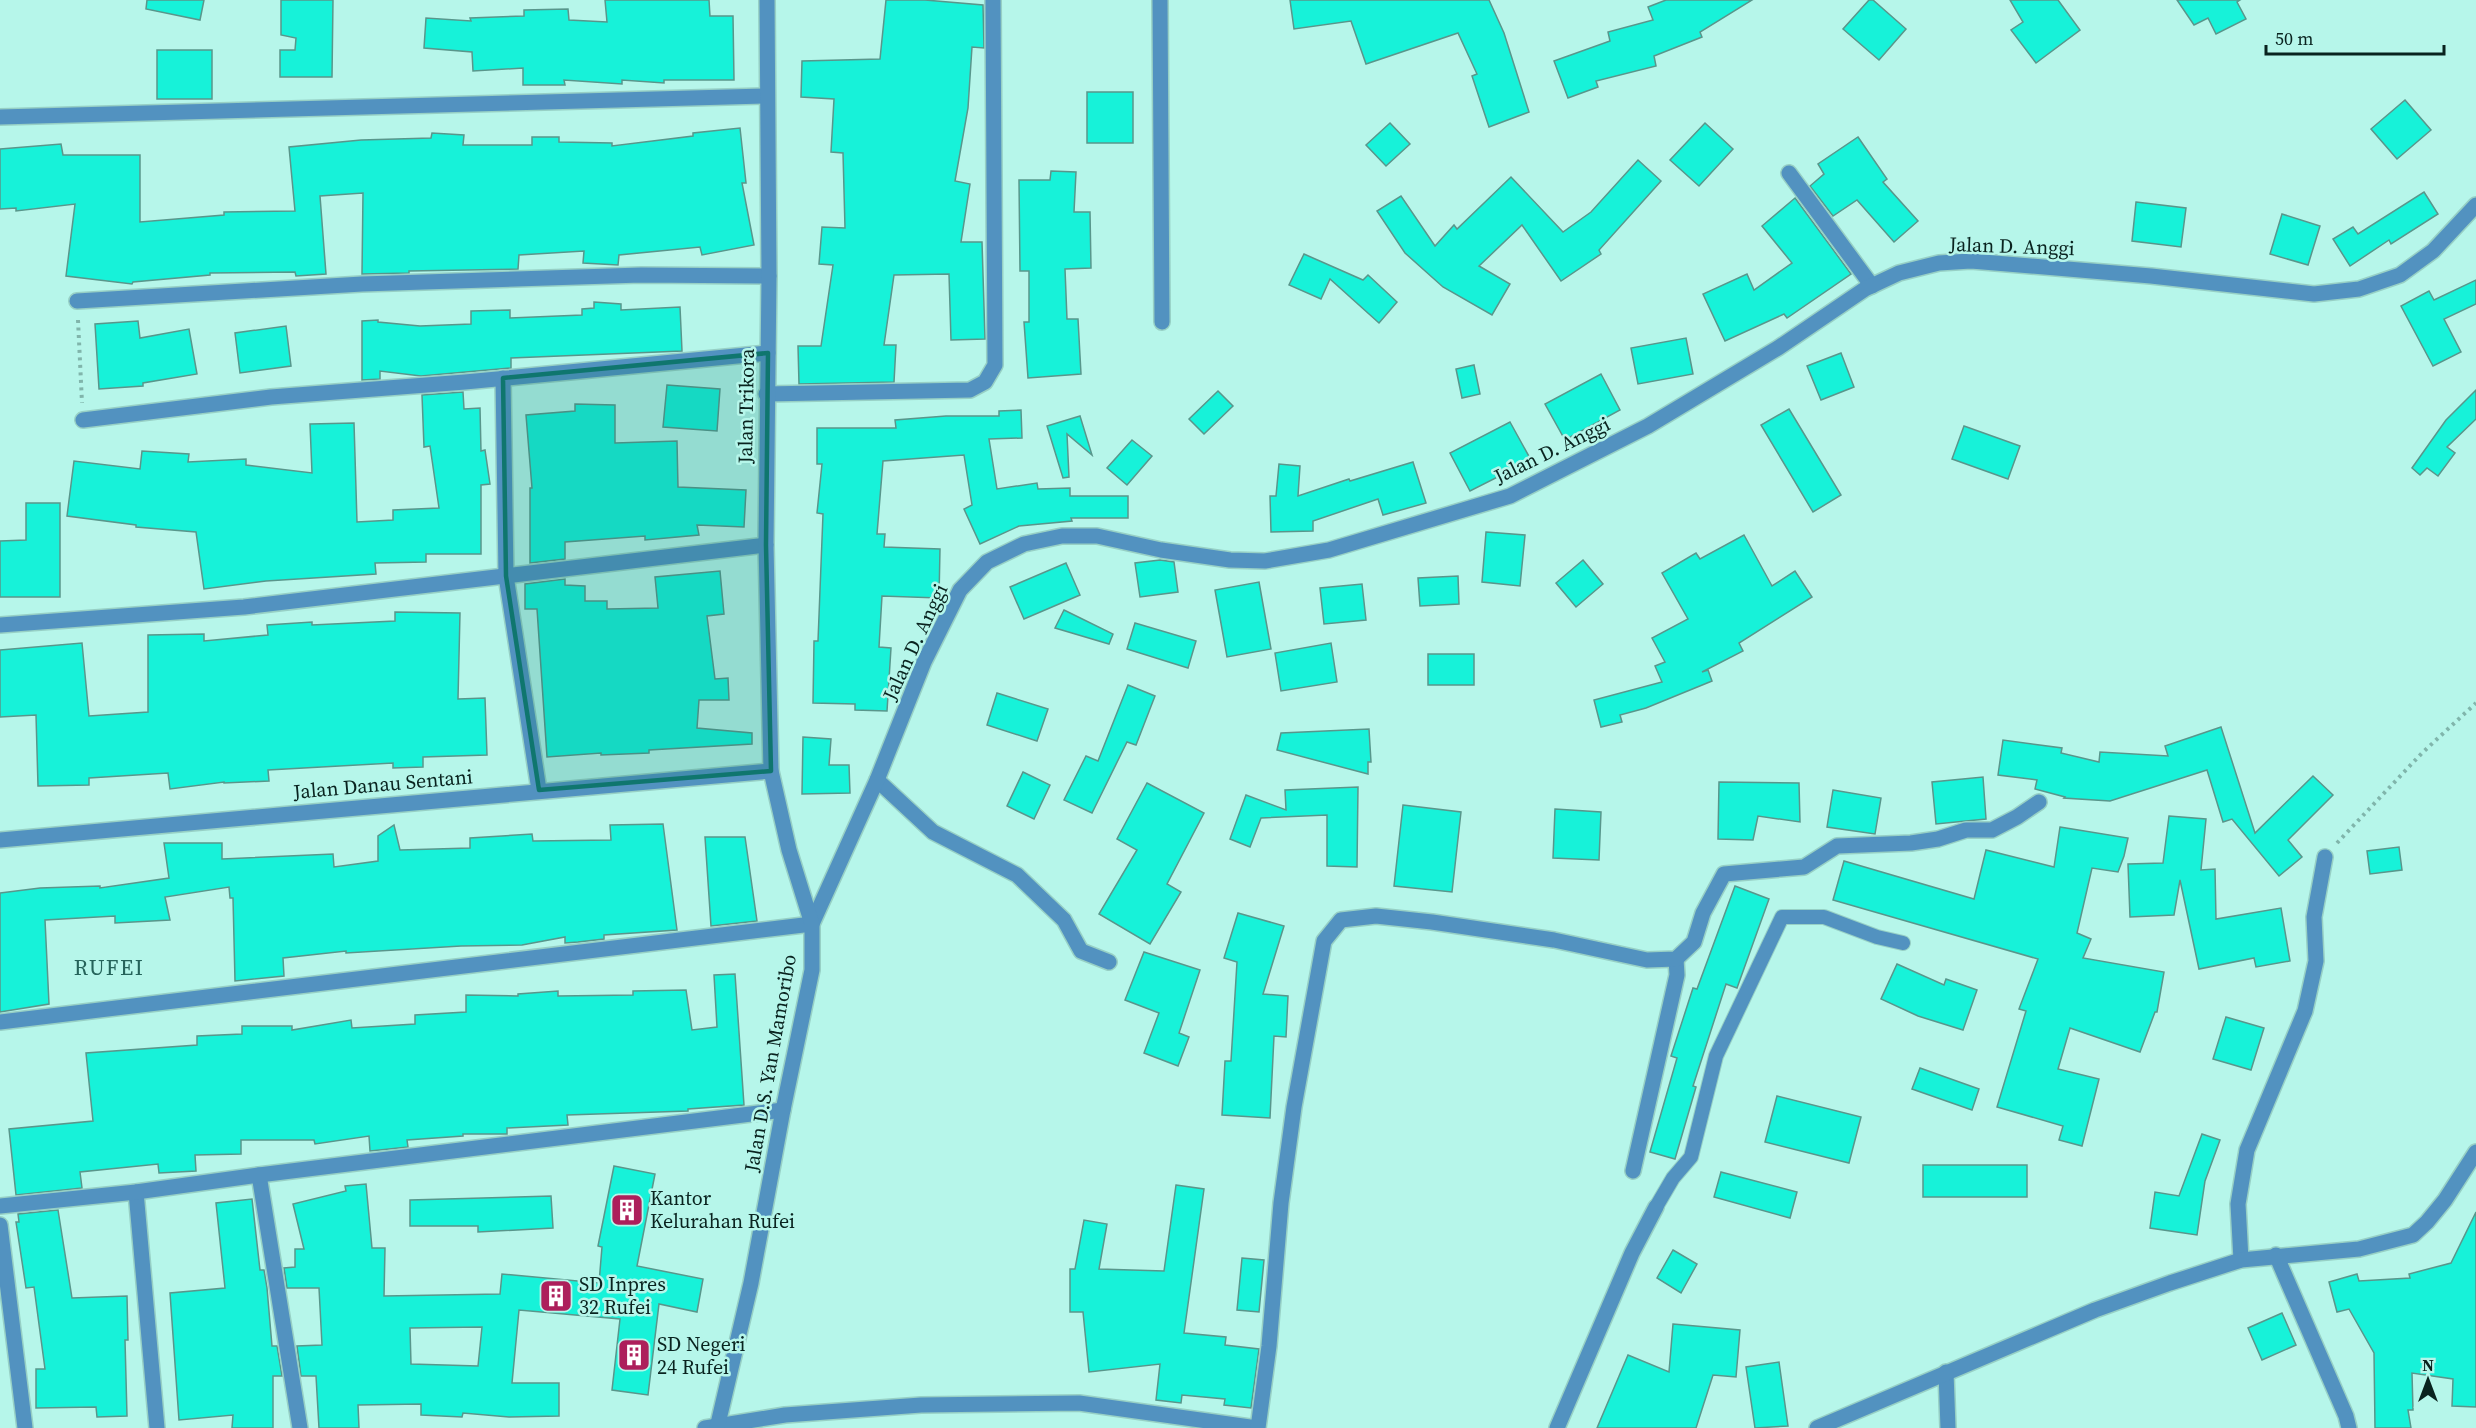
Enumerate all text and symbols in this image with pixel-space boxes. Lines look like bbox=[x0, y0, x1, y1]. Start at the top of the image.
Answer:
scale bar bbox=[2266, 18, 2444, 56]
text: 50 m bbox=[2275, 26, 2313, 51]
street label: Jalan D. Anggi bbox=[1948, 230, 2075, 262]
street label: Jalan Trikora bbox=[731, 347, 761, 465]
street label: Jalan D. Anggi bbox=[1488, 410, 1615, 491]
street label: Jalan D. Anggi bbox=[875, 579, 954, 706]
street label: Jalan Danau Sentani bbox=[291, 762, 474, 806]
district label: RUFEI bbox=[74, 952, 144, 982]
street label: Jalan D.S. Yan Mamoribo bbox=[737, 952, 803, 1175]
place label: Kantor Kelurahan Rufei bbox=[650, 1184, 795, 1235]
building icon: Kantor Kelurahan Rufei bbox=[609, 1192, 645, 1228]
place label: SD Inpres 32 Rufei bbox=[579, 1270, 666, 1321]
building icon: SD Inpres 32 Rufei bbox=[538, 1278, 574, 1314]
place label: SD Negeri 24 Rufei bbox=[657, 1330, 745, 1381]
building icon: SD Negeri 24 Rufei bbox=[616, 1337, 652, 1373]
north arrow bbox=[2398, 1350, 2458, 1410]
text: N bbox=[2422, 1354, 2434, 1376]

